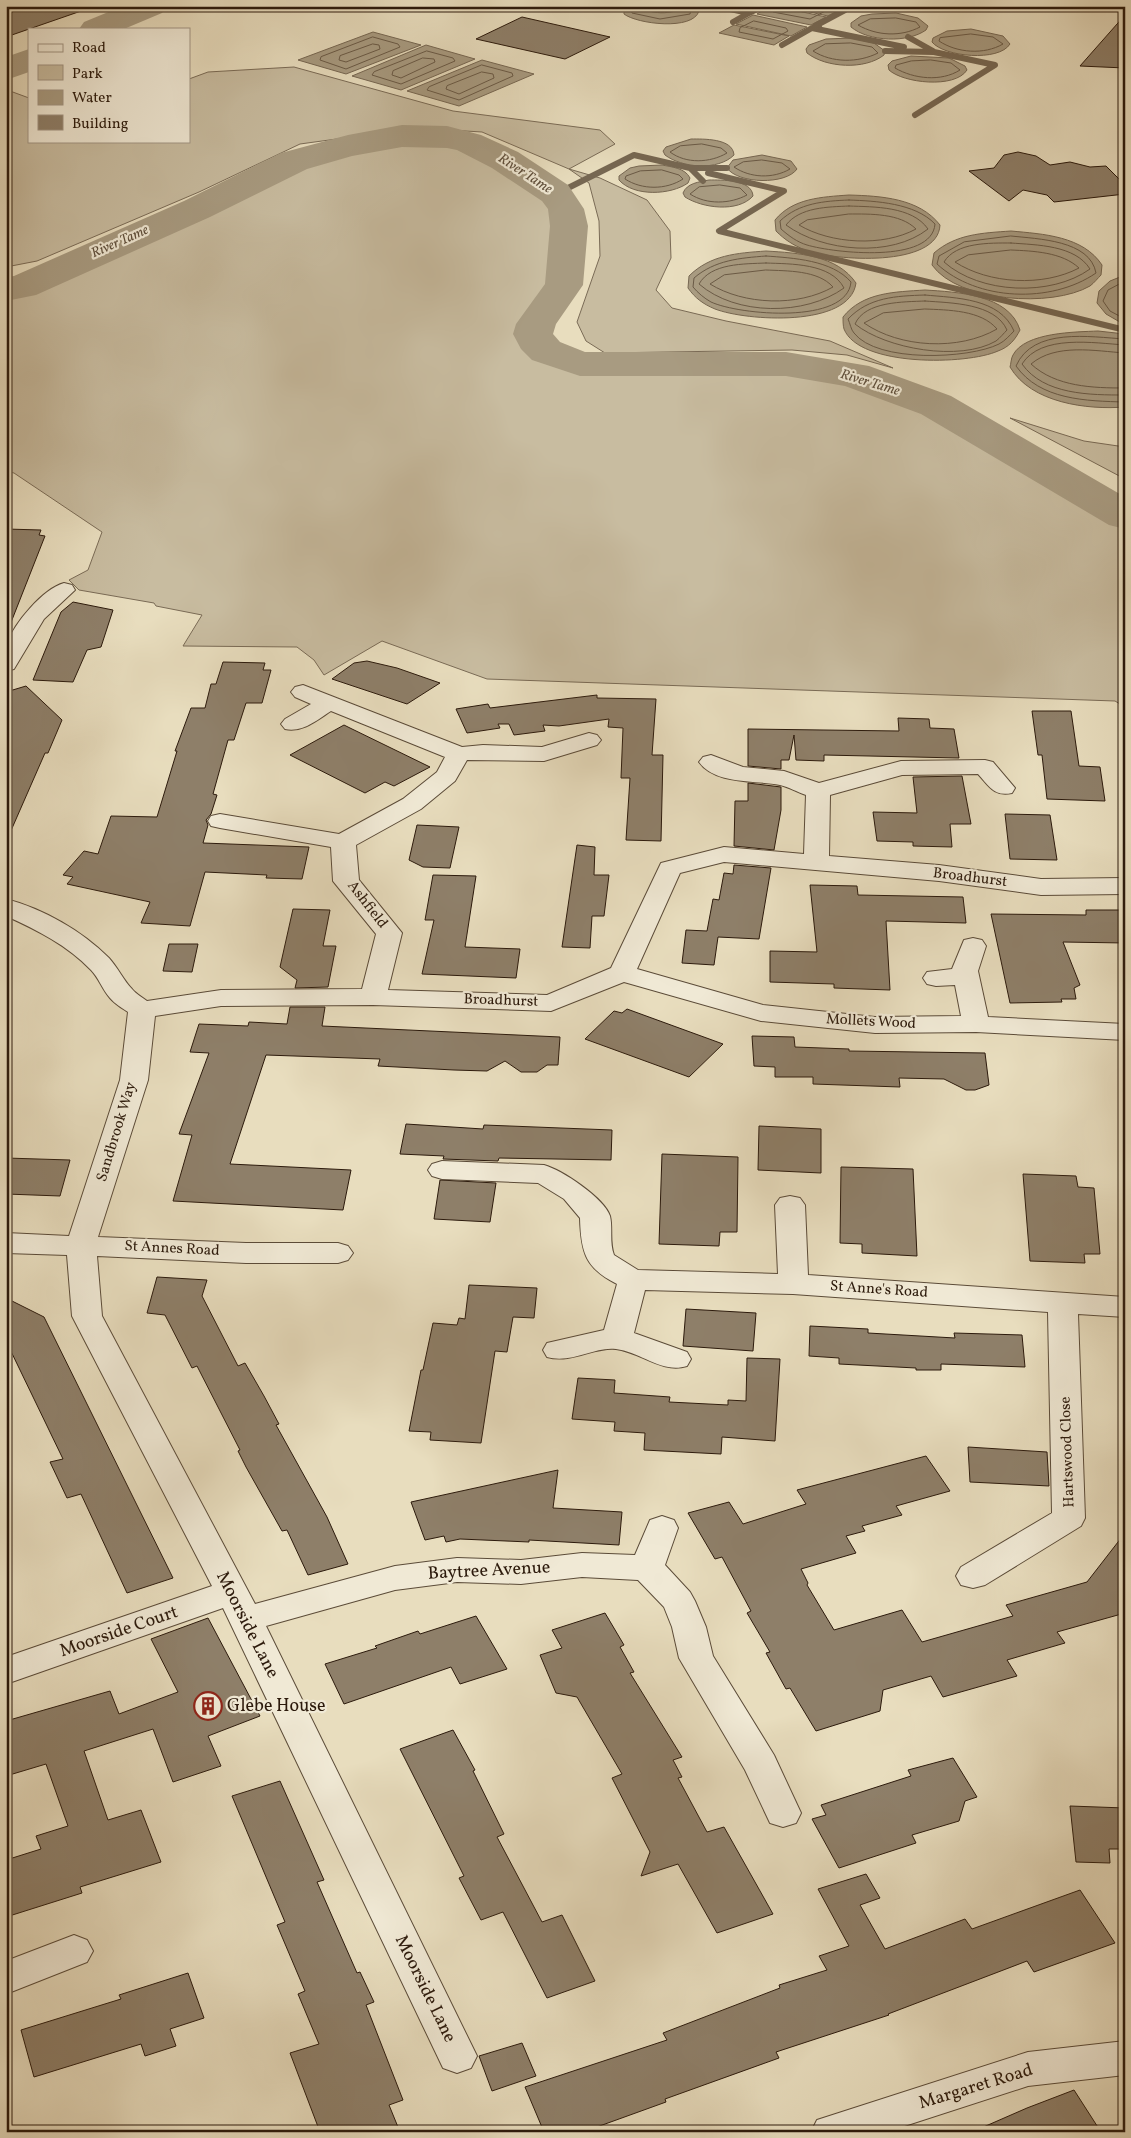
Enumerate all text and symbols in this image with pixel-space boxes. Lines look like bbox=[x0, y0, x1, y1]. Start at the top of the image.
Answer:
legend bbox=[28, 28, 190, 142]
text: Road bbox=[72, 38, 106, 59]
text: Park bbox=[72, 64, 103, 85]
text: Water bbox=[72, 88, 112, 109]
text: Building bbox=[72, 114, 129, 135]
water label: River Tame bbox=[494, 149, 556, 199]
water label: River Tame bbox=[88, 221, 152, 263]
water label: River Tame bbox=[838, 365, 902, 401]
street label: Broadhurst bbox=[932, 863, 1008, 893]
street label: Ashfield bbox=[342, 877, 392, 933]
street label: Broadhurst bbox=[463, 989, 539, 1013]
street label: Mollets Wood bbox=[825, 1009, 917, 1035]
street label: Sandbrook Way bbox=[92, 1080, 142, 1184]
street label: St Annes Road bbox=[124, 1236, 220, 1262]
street label: St Anne's Road bbox=[829, 1276, 929, 1304]
street label: Hartswood Close bbox=[1056, 1396, 1080, 1508]
street label: Baytree Avenue bbox=[427, 1555, 551, 1587]
street label: Moorside Lane bbox=[209, 1567, 285, 1683]
street label: Moorside Court bbox=[56, 1600, 182, 1664]
building icon: Glebe House bbox=[193, 1691, 223, 1721]
place label: Glebe House bbox=[227, 1694, 326, 1719]
street label: Moorside Lane bbox=[388, 1931, 462, 2047]
street label: Margaret Road bbox=[916, 2058, 1036, 2116]

